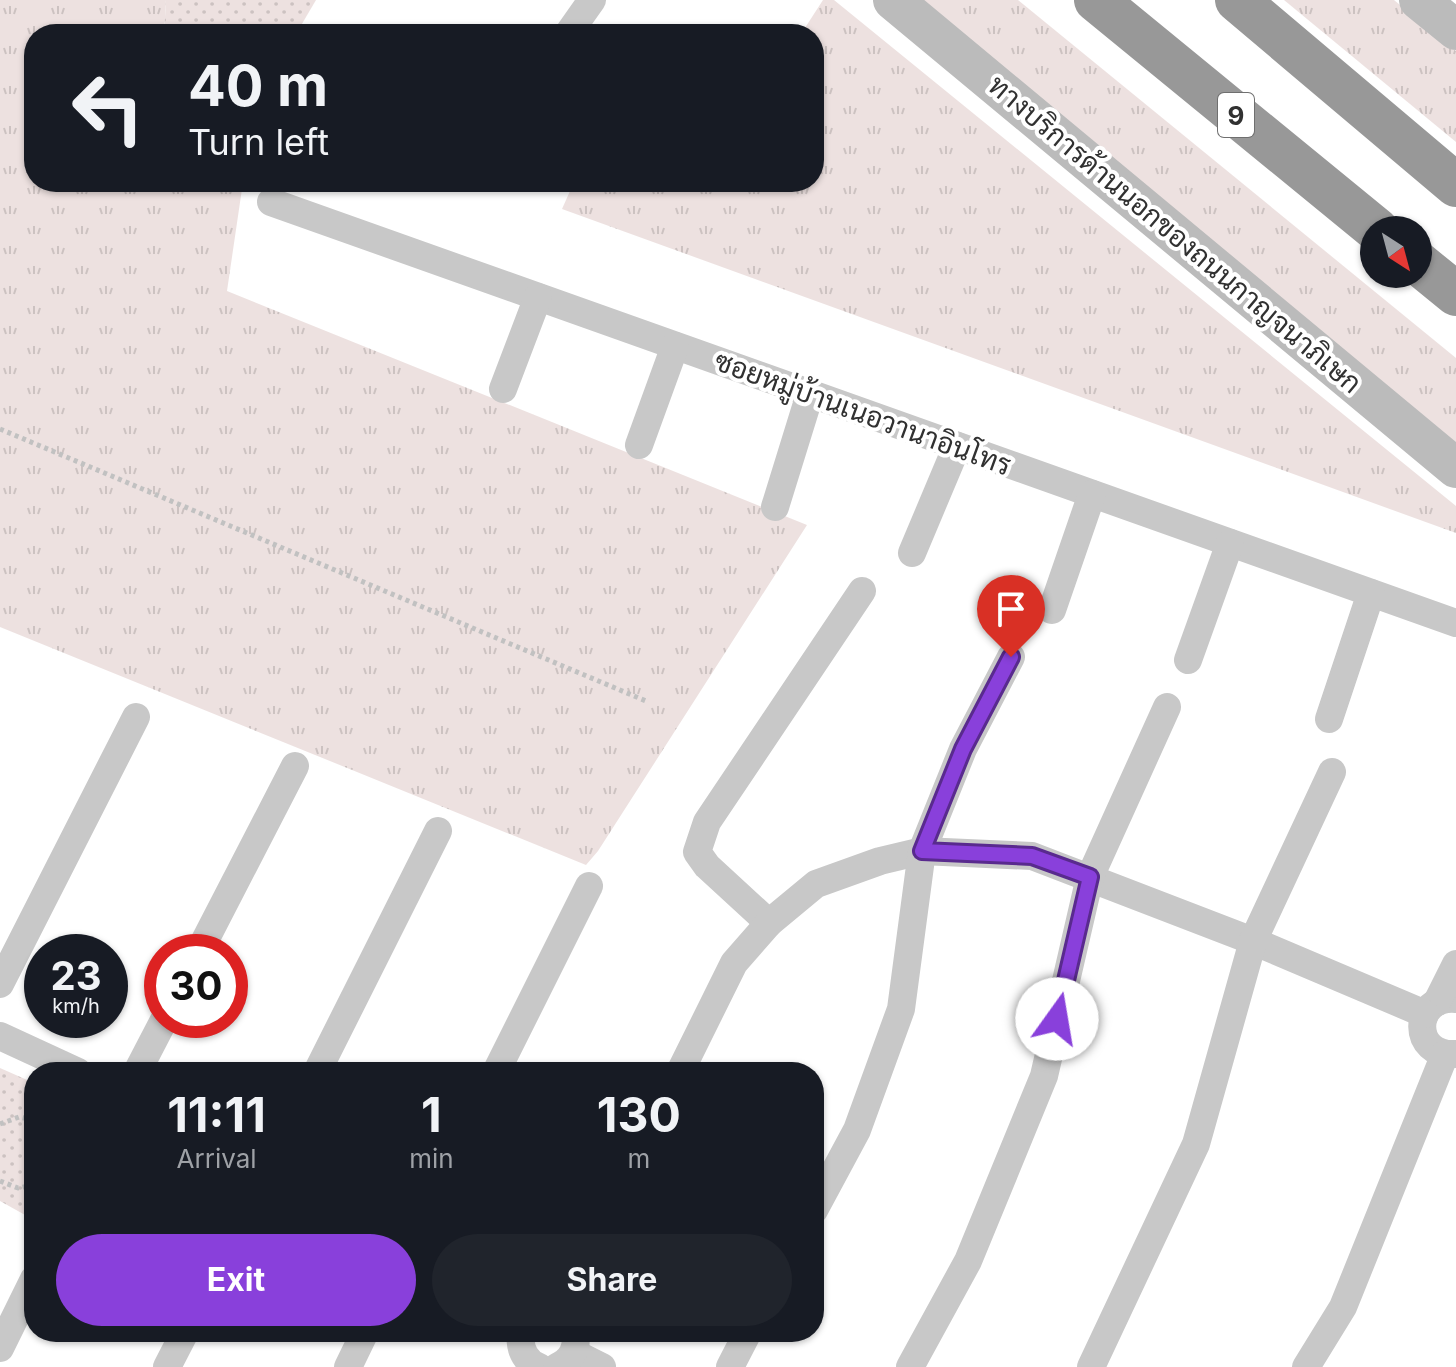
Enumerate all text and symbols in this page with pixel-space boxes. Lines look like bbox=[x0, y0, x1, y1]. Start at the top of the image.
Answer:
text: 40 m bbox=[188, 52, 328, 120]
icon: left bbox=[56, 56, 160, 160]
street label: ทางบริการด้านนอกของถนนกาญจนาภิเษก bbox=[981, 67, 1369, 401]
road number: 9 bbox=[1218, 93, 1254, 137]
text: Turn left bbox=[188, 120, 329, 164]
north arrow bbox=[1360, 216, 1432, 288]
map controls bbox=[1360, 216, 1432, 288]
street label: ซอยหมู่บ้านเนอวานาอินโทร bbox=[709, 342, 1017, 485]
pin bbox=[977, 575, 1045, 657]
icon: arrive bbox=[989, 587, 1033, 631]
speed limit sign: 30 bbox=[144, 934, 248, 1038]
text: 23 bbox=[50, 951, 102, 1000]
position arrow bbox=[1015, 977, 1099, 1061]
text: km/h bbox=[52, 994, 100, 1018]
text: 11:11 bbox=[167, 1085, 266, 1144]
text: 1 bbox=[421, 1085, 442, 1144]
text: 130 bbox=[597, 1085, 681, 1144]
text: Arrival bbox=[177, 1143, 257, 1174]
text: min bbox=[409, 1143, 454, 1174]
text: m bbox=[627, 1143, 650, 1174]
button: Exit bbox=[56, 1234, 416, 1326]
button: Share bbox=[432, 1234, 792, 1326]

